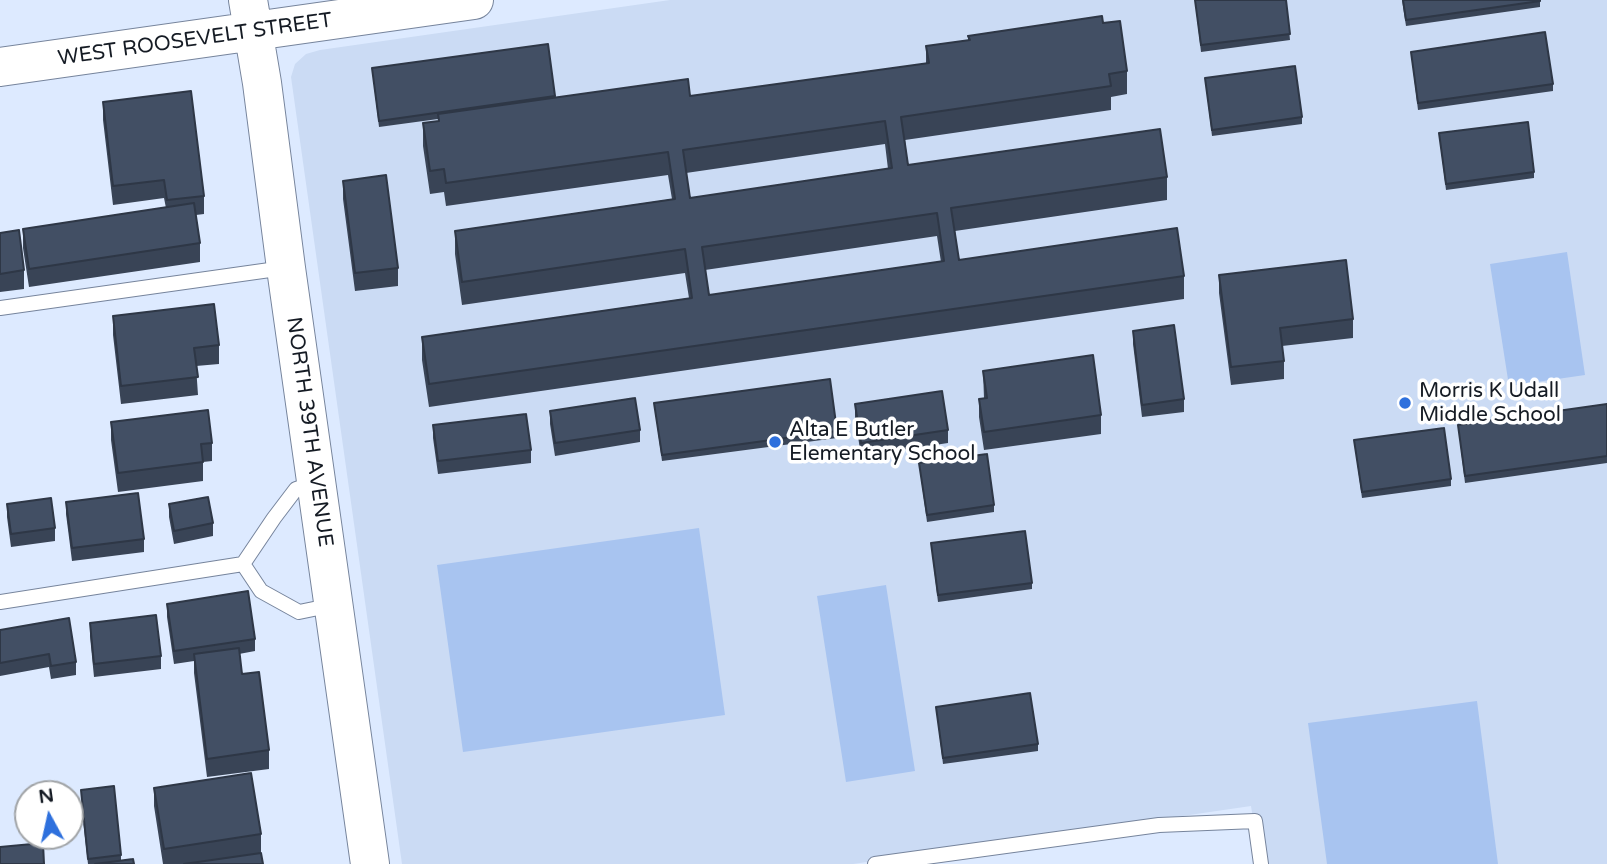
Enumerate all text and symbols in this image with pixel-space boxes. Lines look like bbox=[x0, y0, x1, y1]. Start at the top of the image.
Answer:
street label: WEST ROOSEVELT STREET bbox=[56, 8, 334, 72]
street label: NORTH 39TH AVENUE bbox=[280, 315, 338, 549]
place label: Morris K Udall Middle School bbox=[1419, 378, 1561, 428]
marker: Morris K Udall Middle School bbox=[1397, 395, 1413, 411]
place label: Alta E Butler Elementary School bbox=[789, 417, 976, 467]
marker: Alta E Butler Elementary School bbox=[767, 434, 783, 450]
north arrow bbox=[14, 780, 84, 850]
text: N bbox=[37, 784, 55, 808]

